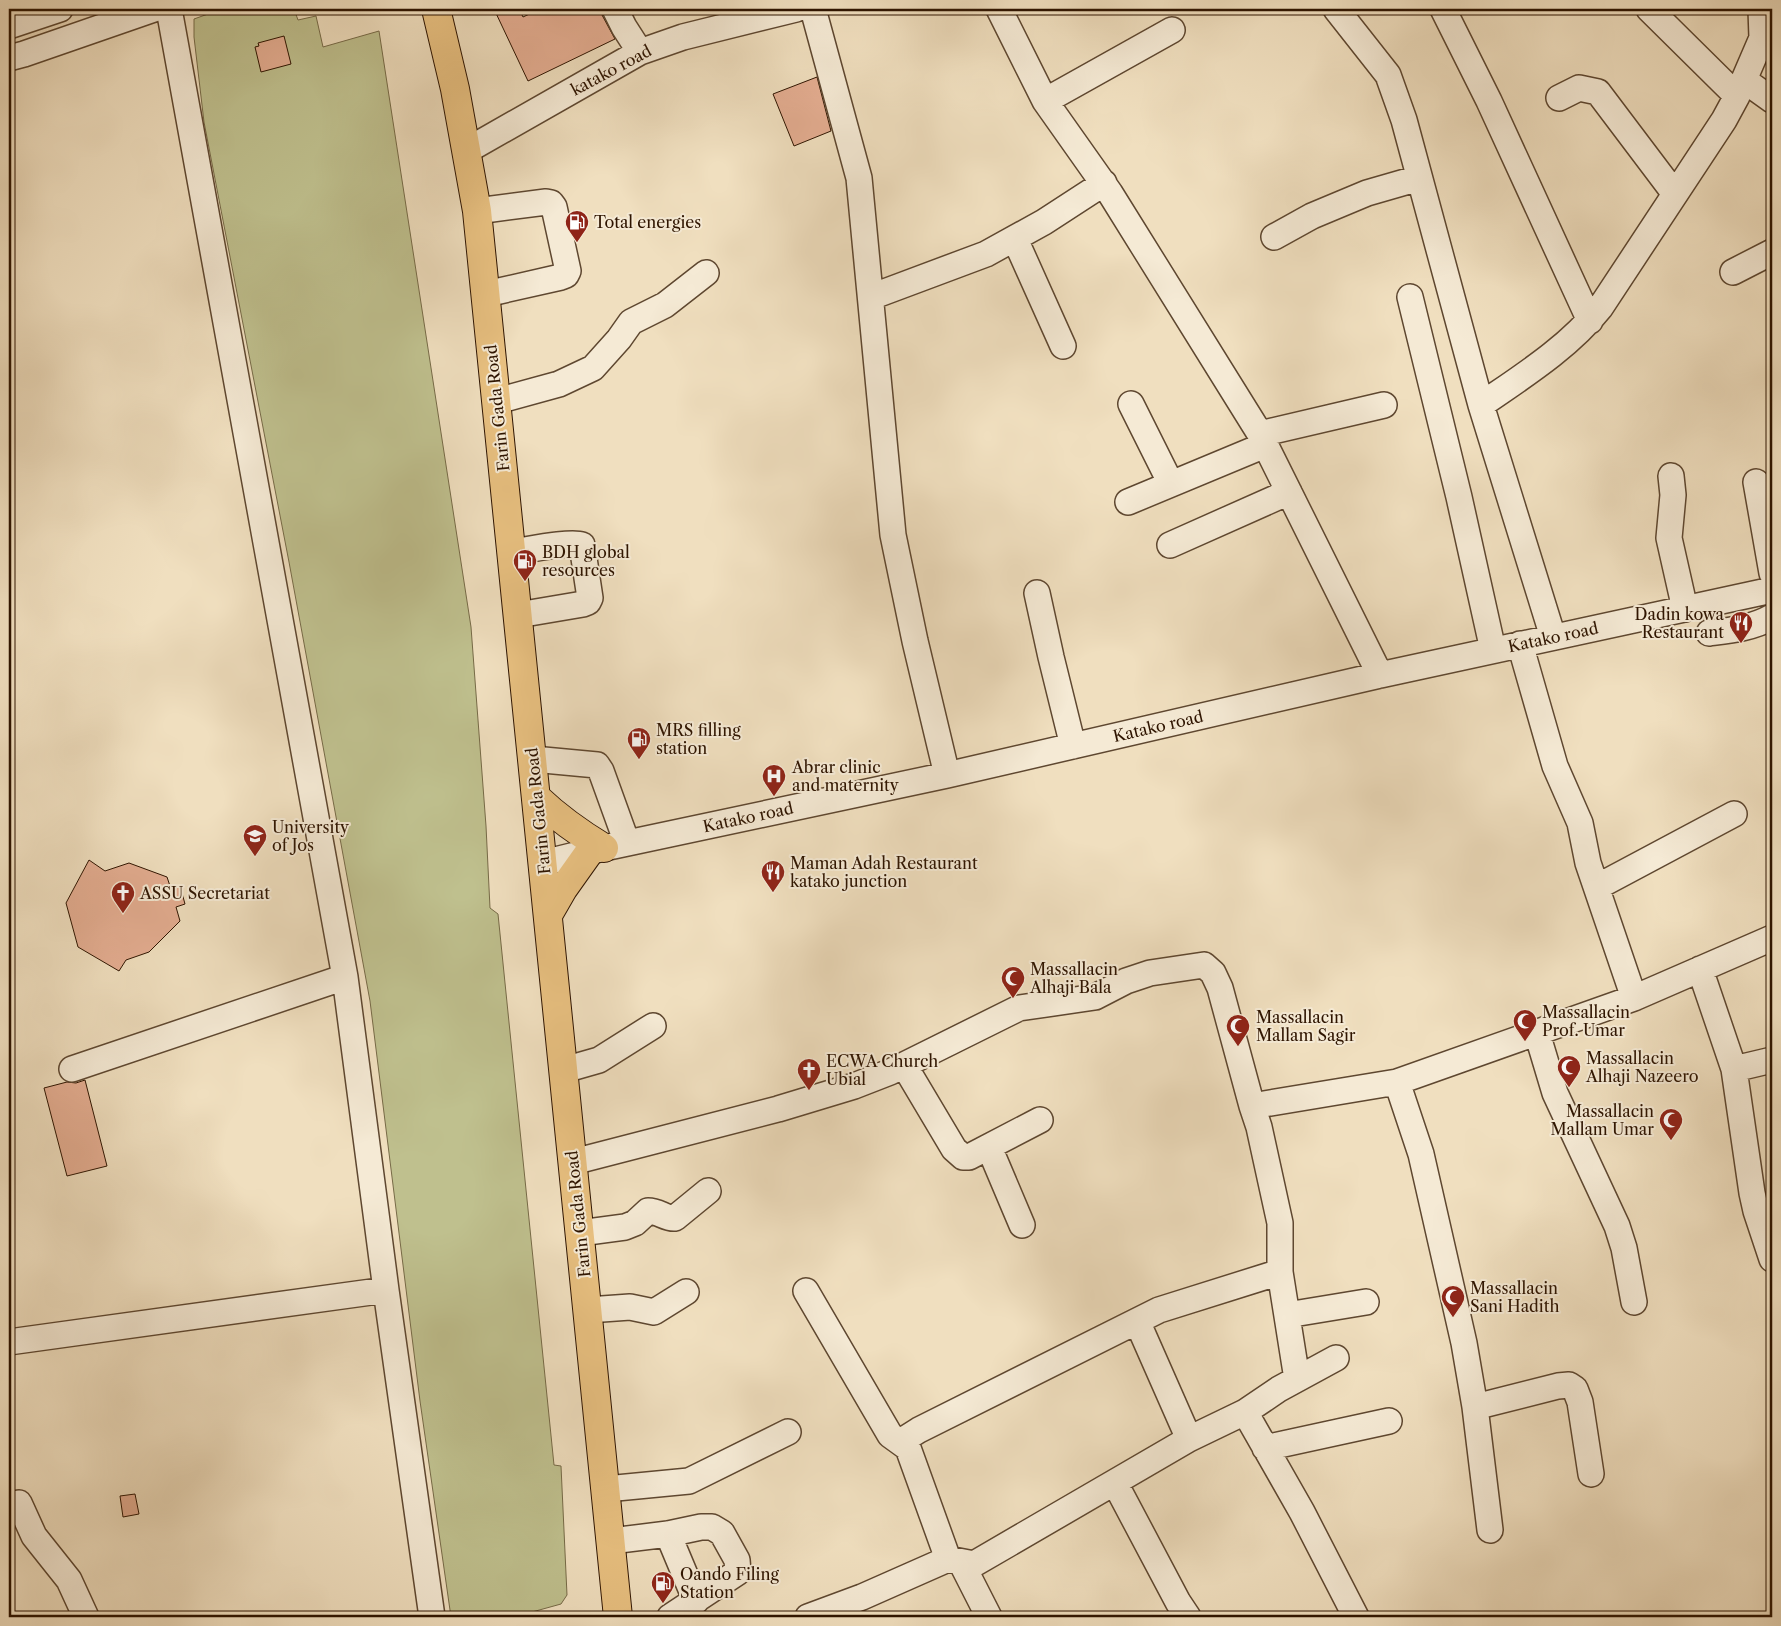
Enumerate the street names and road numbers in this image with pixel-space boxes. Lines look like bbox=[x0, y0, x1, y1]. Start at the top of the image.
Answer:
street label: katako road bbox=[567, 40, 655, 100]
street label: Farin Gada Road bbox=[480, 343, 514, 472]
street label: Katako road bbox=[1506, 618, 1600, 656]
street label: Katako road bbox=[1111, 706, 1205, 746]
street label: Farin Gada Road bbox=[521, 746, 555, 875]
street label: Katako road bbox=[701, 798, 795, 836]
street label: Farin Gada Road bbox=[561, 1149, 595, 1278]

